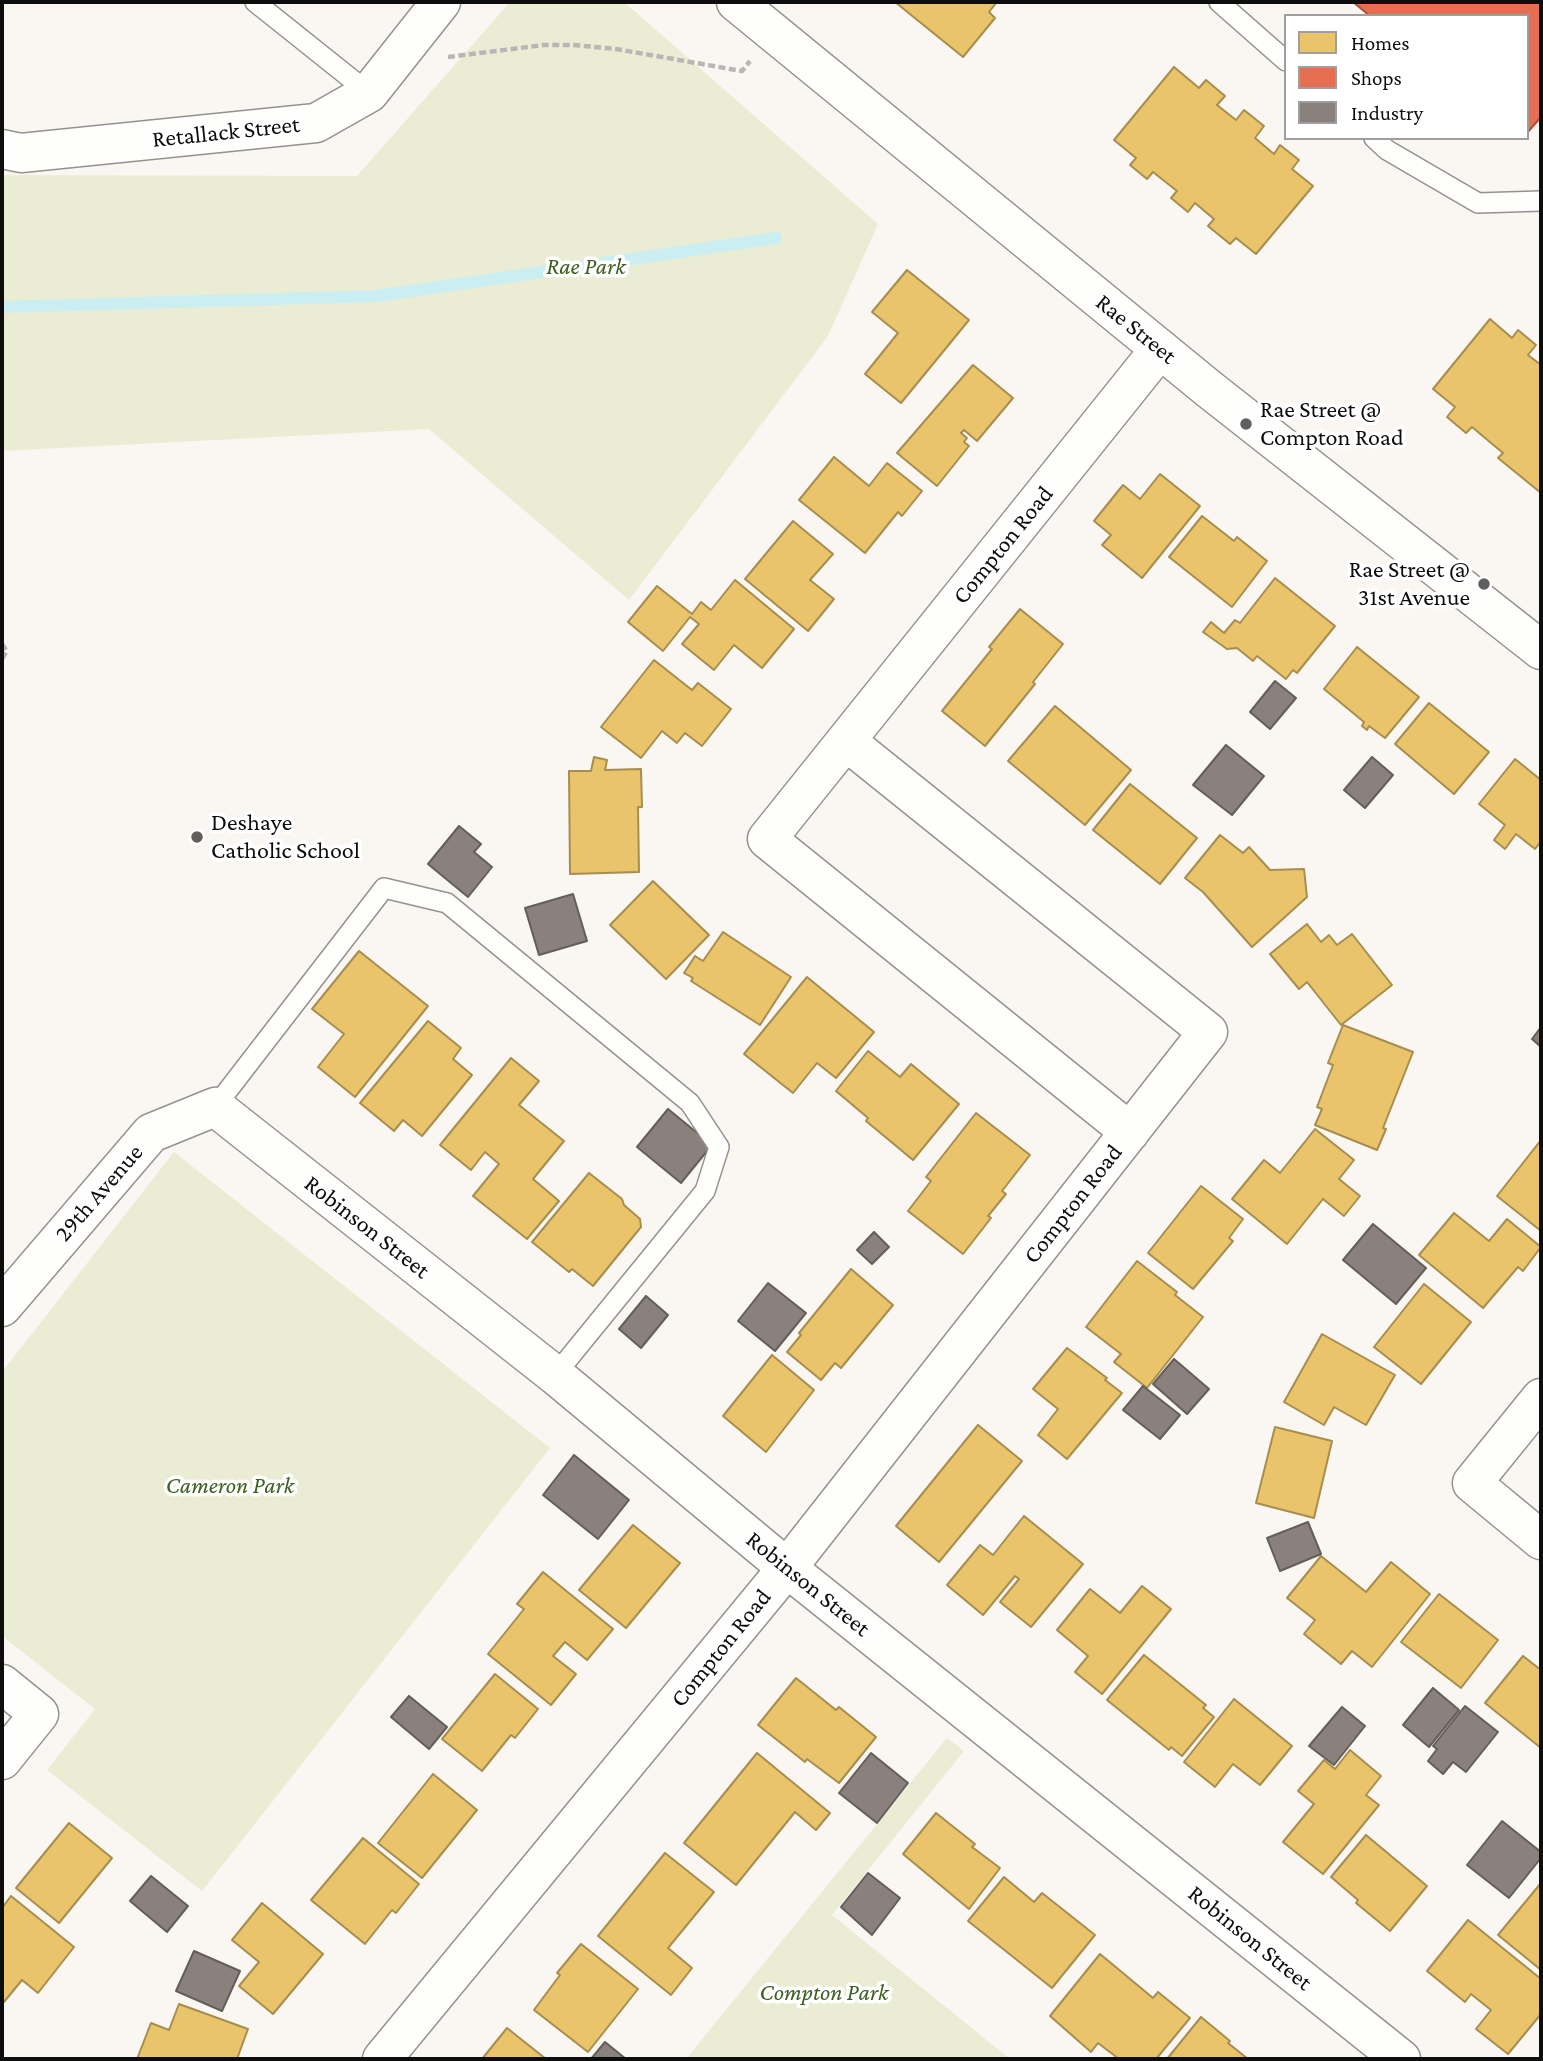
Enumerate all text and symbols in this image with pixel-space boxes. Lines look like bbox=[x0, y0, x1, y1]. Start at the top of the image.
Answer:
legend bbox=[1284, 14, 1529, 140]
text: Homes bbox=[1351, 31, 1410, 55]
text: Shops bbox=[1351, 66, 1402, 90]
text: Industry bbox=[1351, 101, 1423, 125]
street label: Retallack Street bbox=[151, 110, 301, 154]
park label: Rae Park bbox=[546, 253, 626, 281]
street label: Rae Street bbox=[1090, 288, 1182, 370]
place label: Rae Street @ Compton Road bbox=[1260, 396, 1404, 452]
marker: Rae Street @ Compton Road bbox=[1238, 416, 1254, 432]
street label: Compton Road bbox=[947, 480, 1059, 610]
place label: Rae Street @ 31st Avenue bbox=[1349, 556, 1470, 612]
marker: Rae Street @ 31st Avenue bbox=[1476, 576, 1492, 592]
place label: Deshaye Catholic School bbox=[211, 809, 360, 865]
marker: Deshaye Catholic School bbox=[189, 829, 205, 845]
street label: 29th Avenue bbox=[49, 1138, 149, 1248]
street label: Compton Road bbox=[1017, 1139, 1129, 1269]
street label: Robinson Street bbox=[298, 1169, 436, 1285]
park label: Cameron Park bbox=[166, 1472, 294, 1500]
street label: Robinson Street bbox=[740, 1525, 876, 1643]
street label: Compton Road bbox=[665, 1583, 777, 1713]
street label: Robinson Street bbox=[1182, 1879, 1318, 1997]
park label: Compton Park bbox=[760, 1979, 888, 2007]

